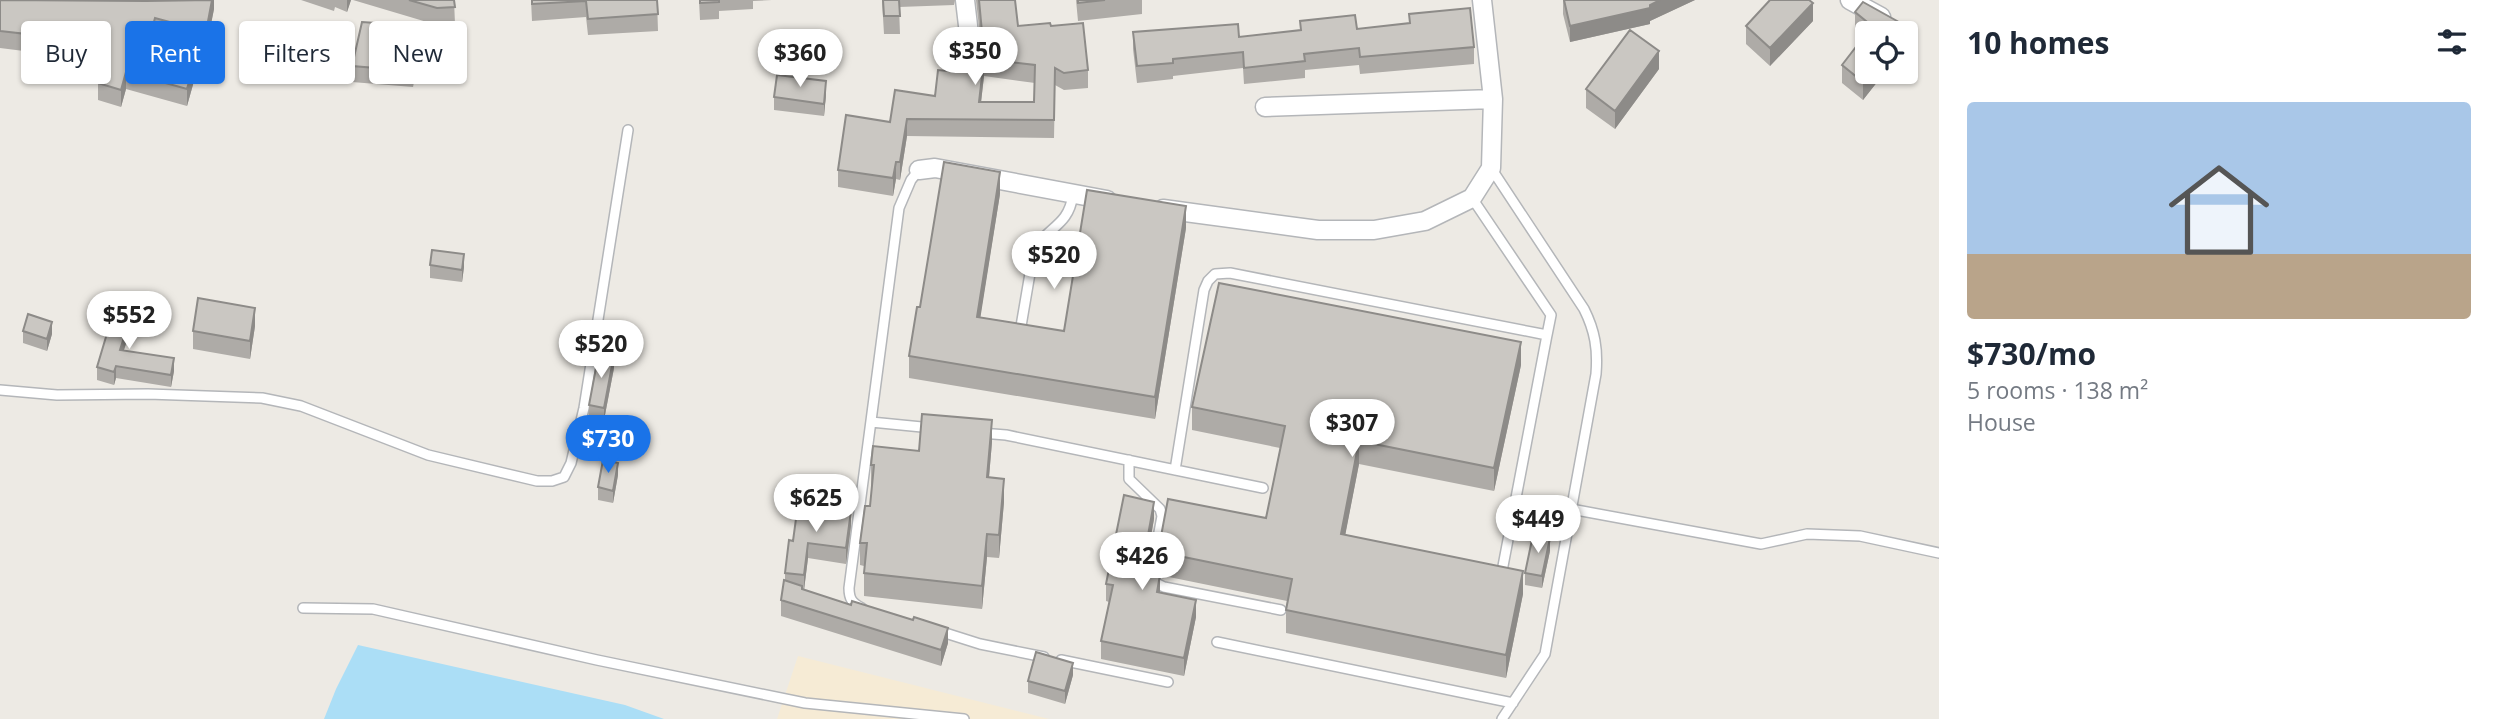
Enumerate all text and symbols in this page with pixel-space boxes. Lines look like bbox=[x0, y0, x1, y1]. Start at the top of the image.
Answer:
chip: Buy bbox=[21, 21, 111, 84]
chip: Rent bbox=[125, 21, 225, 84]
chip: Filters bbox=[239, 21, 355, 84]
chip: New bbox=[369, 21, 467, 84]
map controls bbox=[1855, 21, 1918, 84]
button: locate bbox=[1855, 21, 1918, 84]
text: 10 homes bbox=[1967, 22, 2110, 63]
icon: filters bbox=[2433, 23, 2471, 61]
pin: $350 bbox=[934, 28, 1016, 87]
pin: $360 bbox=[759, 29, 841, 89]
text: $350 bbox=[949, 34, 1001, 66]
text: $360 bbox=[774, 36, 826, 68]
icon: home bbox=[2156, 147, 2282, 273]
pin: $520 bbox=[1013, 232, 1095, 291]
text: $520 bbox=[1028, 238, 1080, 270]
pin: $552 bbox=[88, 292, 170, 351]
text: $552 bbox=[103, 298, 155, 330]
pin: $520 bbox=[560, 320, 642, 380]
text: $520 bbox=[575, 327, 627, 359]
text: $730/mo bbox=[1967, 333, 2096, 374]
text: 5 rooms · 138 m² bbox=[1967, 374, 2148, 406]
pin: $307 bbox=[1311, 400, 1393, 459]
text: $307 bbox=[1326, 406, 1378, 438]
text: House bbox=[1967, 406, 2036, 438]
pin: $730 bbox=[567, 416, 649, 475]
text: $730 bbox=[582, 422, 634, 454]
pin: $625 bbox=[775, 475, 857, 534]
text: $625 bbox=[790, 481, 842, 513]
pin: $449 bbox=[1497, 496, 1579, 555]
text: $449 bbox=[1512, 502, 1564, 534]
pin: $426 bbox=[1101, 532, 1183, 592]
text: $426 bbox=[1116, 539, 1168, 571]

